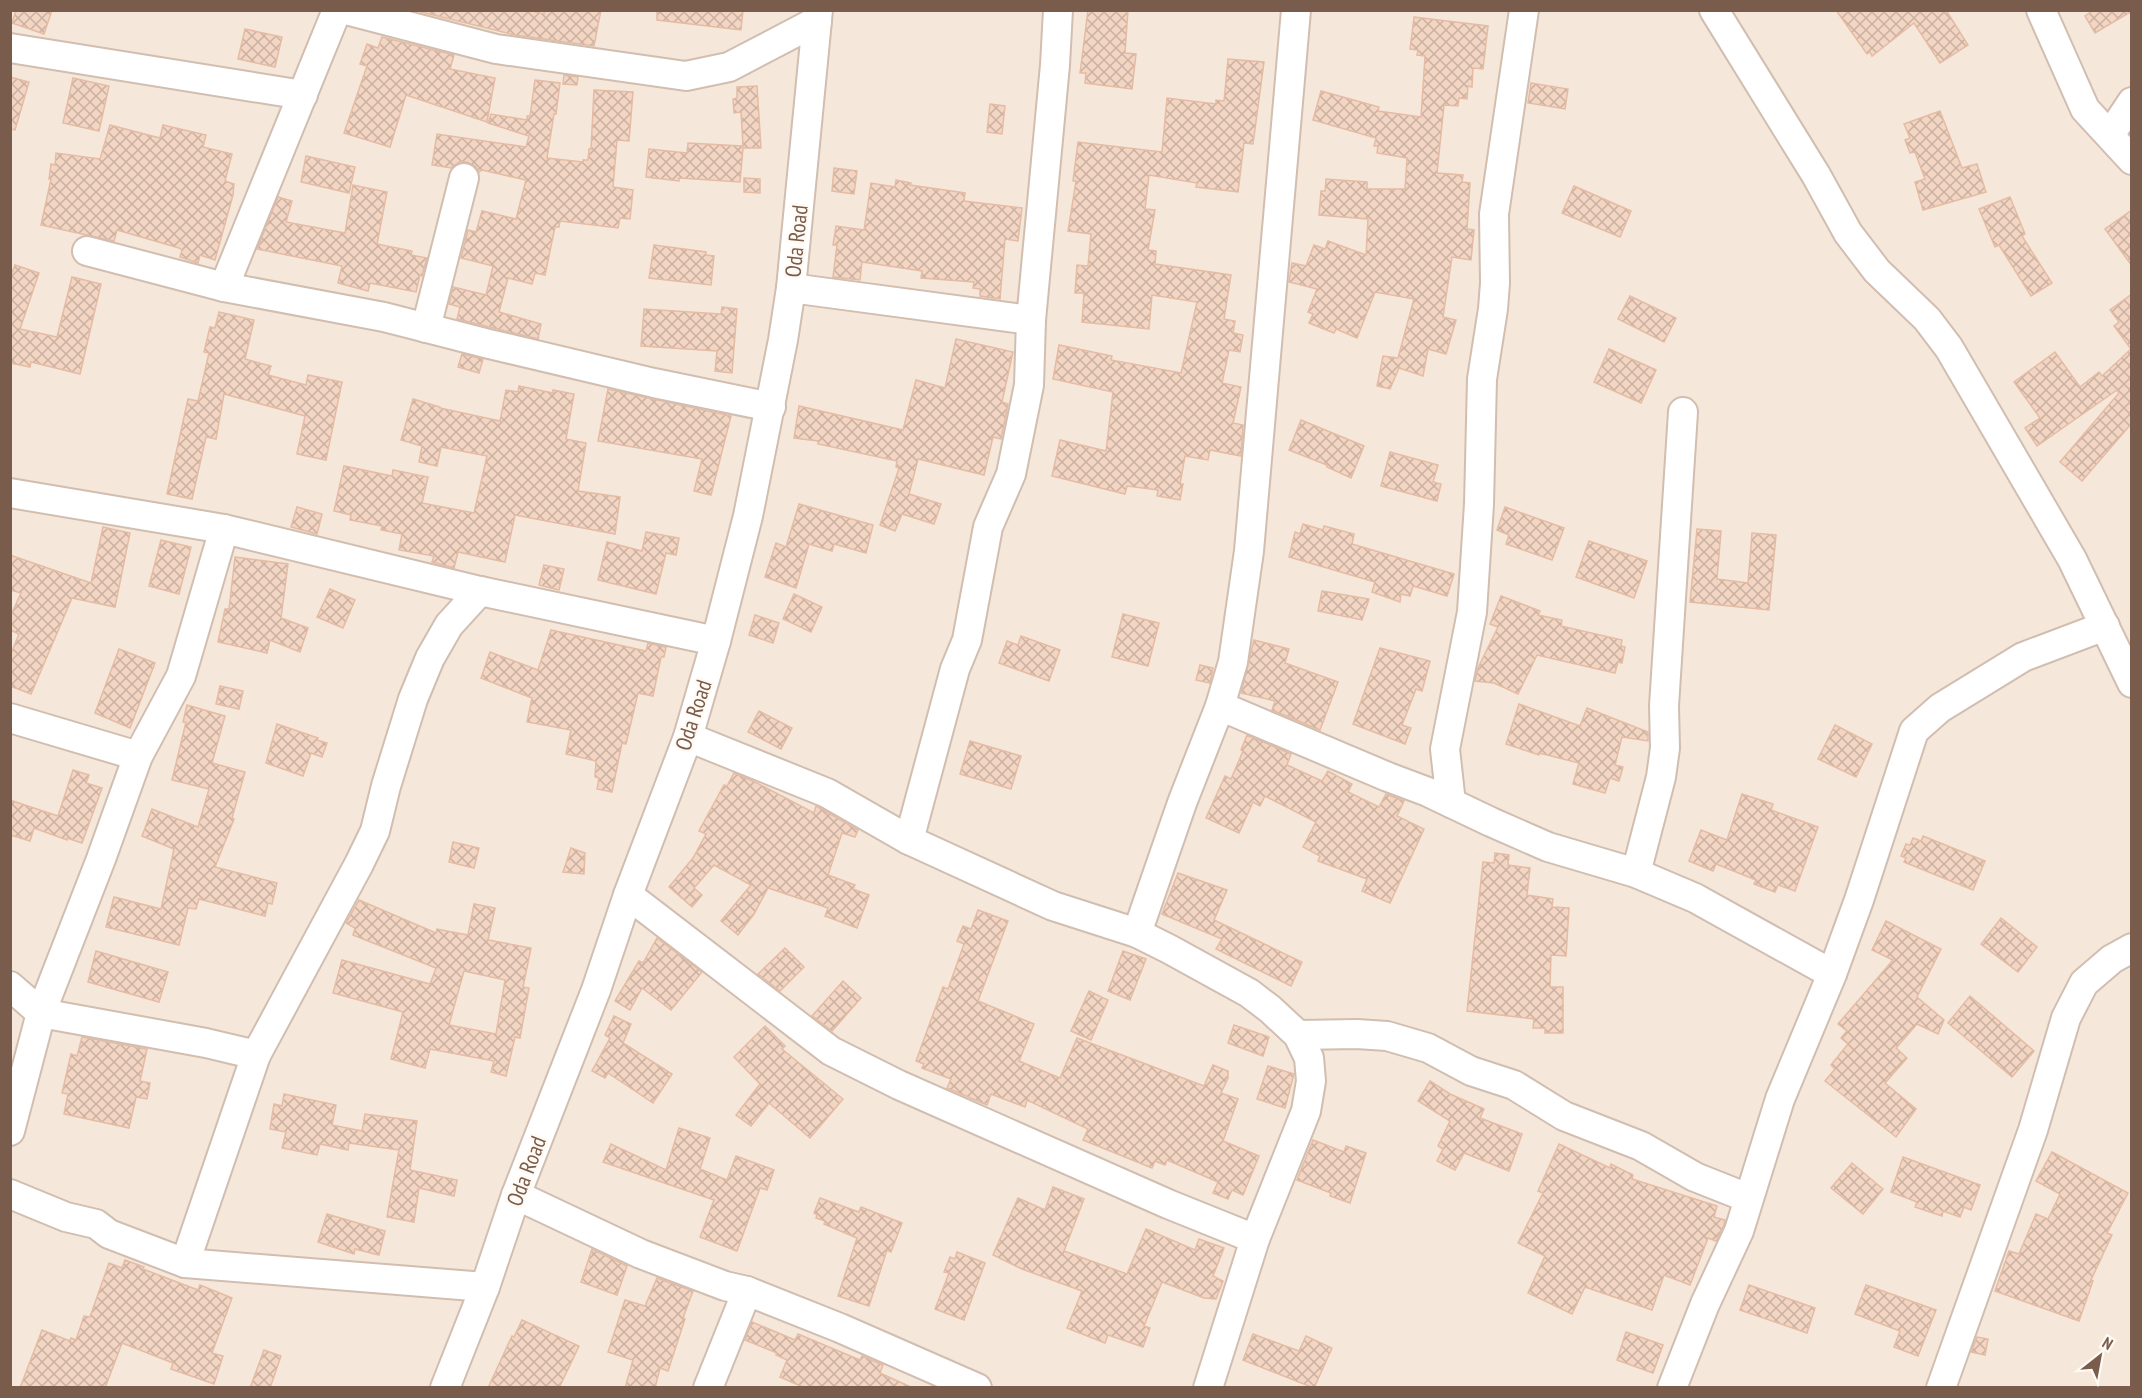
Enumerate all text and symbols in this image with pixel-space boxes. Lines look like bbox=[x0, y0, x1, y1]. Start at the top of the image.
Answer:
street label: Oda Road bbox=[778, 203, 814, 279]
street label: Oda Road bbox=[668, 676, 718, 754]
street label: Oda Road bbox=[500, 1132, 552, 1210]
north arrow bbox=[2070, 1326, 2130, 1386]
text: N bbox=[2099, 1332, 2117, 1354]

